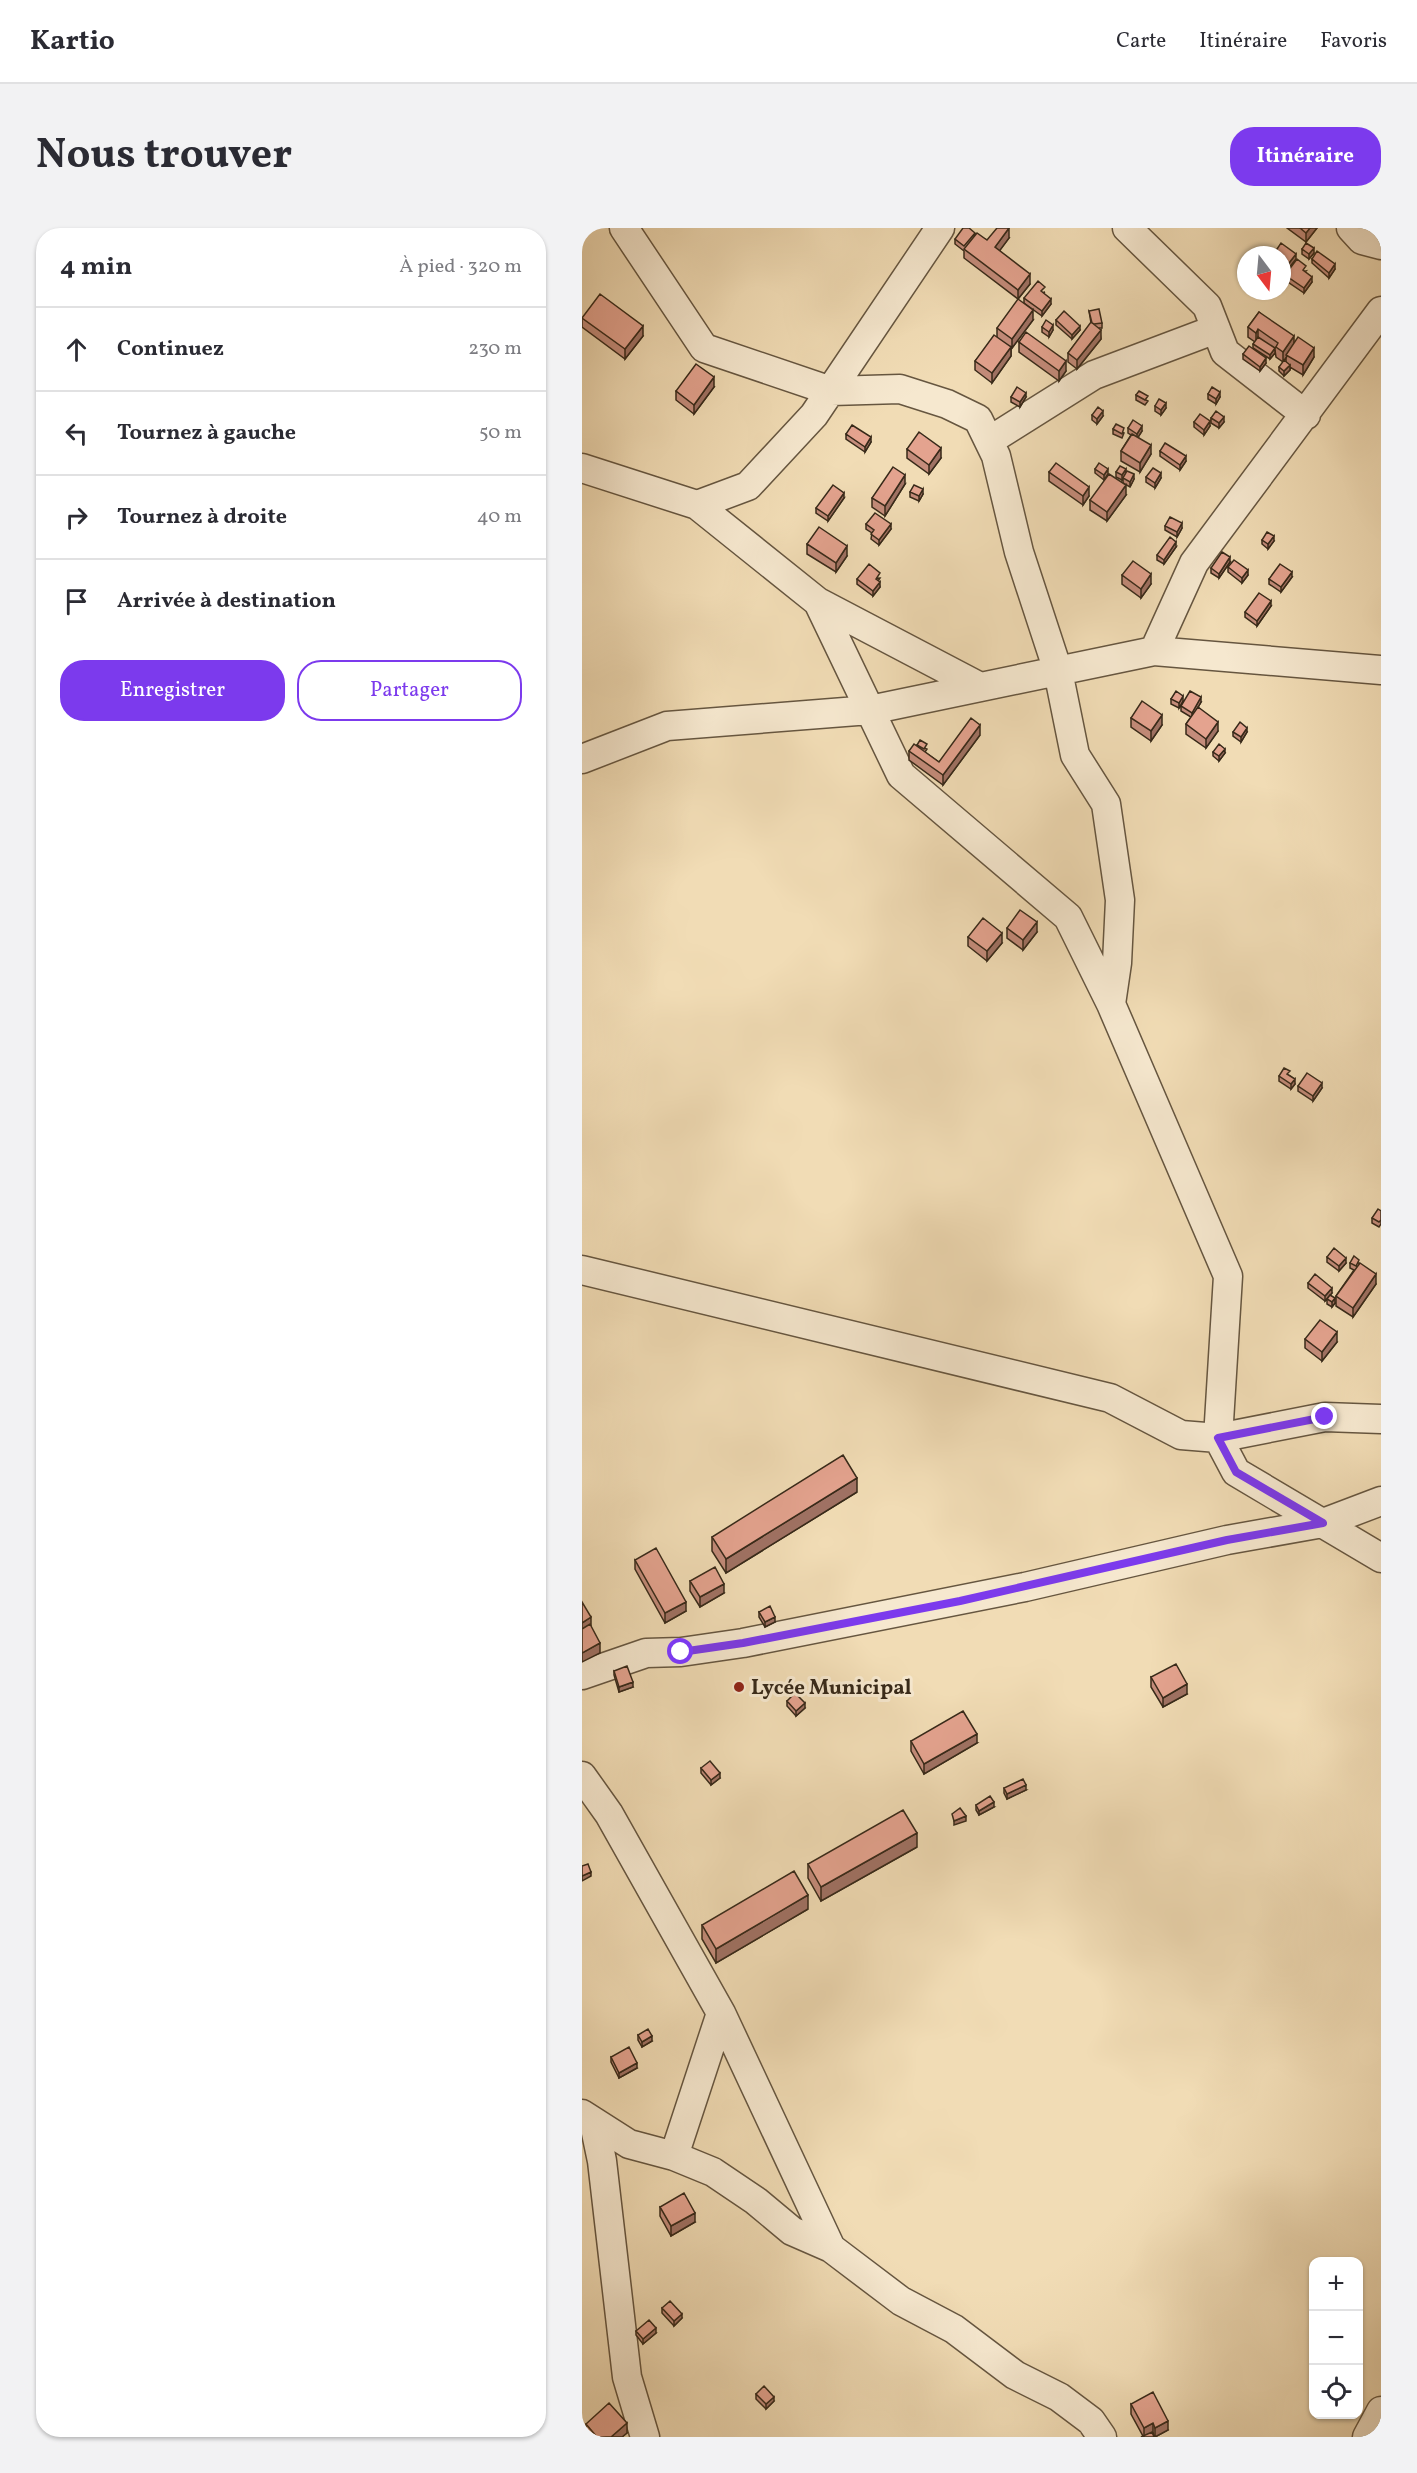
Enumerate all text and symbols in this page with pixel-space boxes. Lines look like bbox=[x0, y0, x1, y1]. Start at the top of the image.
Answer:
text: Kartio bbox=[30, 22, 115, 61]
text: Carte bbox=[1116, 27, 1166, 56]
text: Itinéraire bbox=[1199, 27, 1287, 56]
text: Favoris bbox=[1320, 27, 1387, 56]
text: Nous trouver bbox=[36, 127, 292, 186]
button: Itinéraire bbox=[1230, 127, 1381, 186]
north arrow bbox=[1237, 246, 1291, 300]
text: 4 min bbox=[60, 249, 132, 285]
text: À pied · 320 m bbox=[399, 253, 522, 281]
icon: ahead bbox=[60, 333, 93, 366]
text: Continuez bbox=[117, 334, 224, 365]
text: 230 m bbox=[468, 335, 522, 363]
icon: left bbox=[60, 417, 93, 450]
text: Tournez à gauche bbox=[117, 418, 296, 449]
text: 50 m bbox=[479, 419, 522, 447]
icon: right bbox=[60, 501, 93, 534]
text: Tournez à droite bbox=[117, 502, 287, 533]
text: 40 m bbox=[477, 503, 522, 531]
icon: arrive bbox=[60, 585, 93, 618]
text: Arrivée à destination bbox=[117, 586, 336, 617]
button: Enregistrer bbox=[60, 660, 285, 721]
button: Partager bbox=[297, 660, 522, 721]
route end bbox=[1311, 1403, 1337, 1429]
route start bbox=[667, 1638, 693, 1664]
place label: Lycée Municipal bbox=[751, 1674, 912, 1703]
marker: Lycée Municipal bbox=[732, 1680, 746, 1694]
map controls bbox=[1309, 2257, 1363, 2419]
button: + bbox=[1309, 2257, 1363, 2311]
button: − bbox=[1309, 2311, 1363, 2365]
button: locate bbox=[1309, 2365, 1363, 2419]

